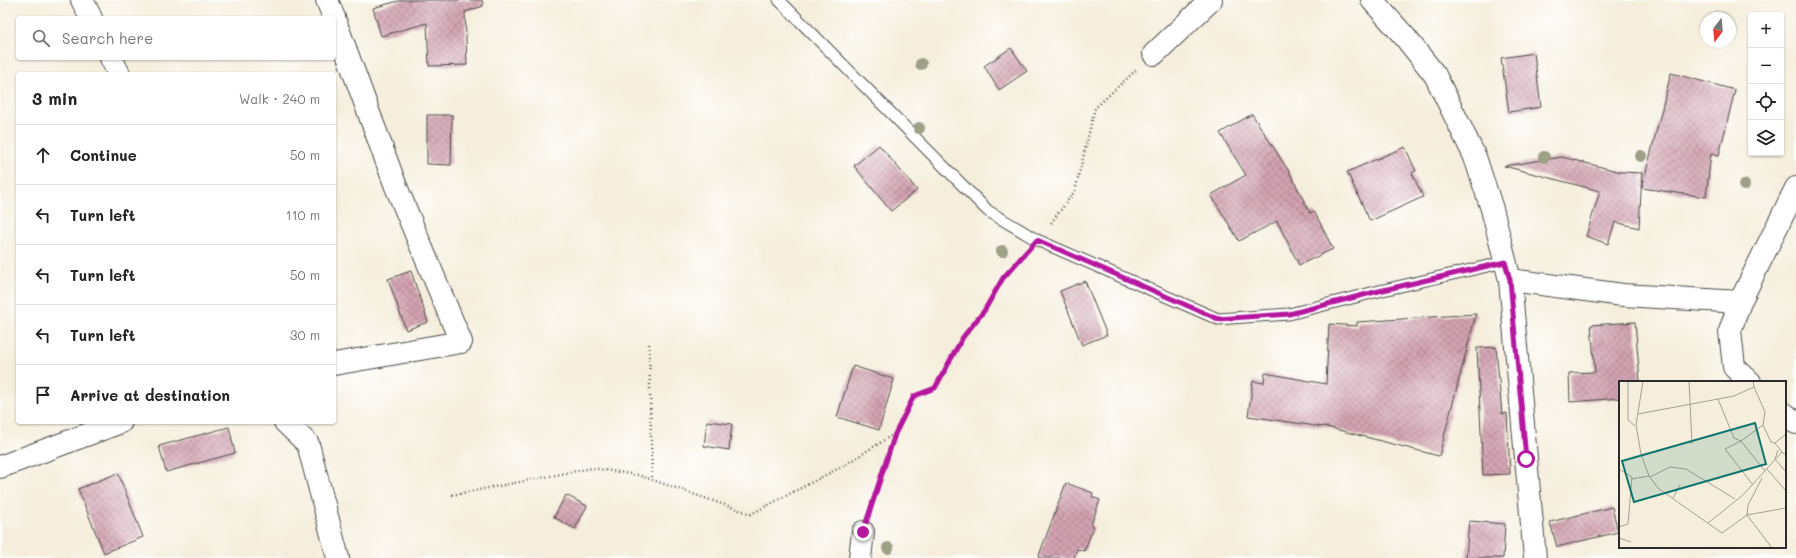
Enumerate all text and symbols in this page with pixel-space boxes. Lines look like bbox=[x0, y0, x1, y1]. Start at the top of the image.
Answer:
north arrow bbox=[1700, 12, 1736, 48]
map controls bbox=[1748, 12, 1784, 156]
button: + bbox=[1748, 12, 1784, 48]
search box bbox=[16, 16, 336, 60]
icon: search bbox=[30, 27, 52, 49]
text: Search here bbox=[62, 28, 153, 48]
button: − bbox=[1748, 48, 1784, 84]
button: locate bbox=[1748, 84, 1784, 120]
text: 3 min bbox=[32, 87, 77, 109]
text: Walk · 240 m bbox=[239, 90, 320, 107]
button: layers bbox=[1748, 120, 1784, 156]
icon: ahead bbox=[32, 144, 54, 166]
text: Continue bbox=[70, 145, 137, 165]
text: 50 m bbox=[290, 146, 320, 163]
icon: left bbox=[32, 204, 54, 226]
text: Turn left bbox=[70, 205, 135, 225]
text: 110 m bbox=[286, 206, 320, 223]
icon: left bbox=[32, 264, 54, 286]
text: Turn left bbox=[70, 265, 135, 285]
text: 50 m bbox=[290, 266, 320, 283]
icon: left bbox=[32, 324, 54, 346]
text: Turn left bbox=[70, 325, 135, 345]
text: 30 m bbox=[290, 326, 320, 343]
inset map bbox=[1619, 381, 1786, 548]
icon: arrive bbox=[32, 384, 54, 406]
text: Arrive at destination bbox=[70, 385, 230, 405]
route start bbox=[1517, 450, 1535, 468]
route end bbox=[854, 523, 872, 541]

